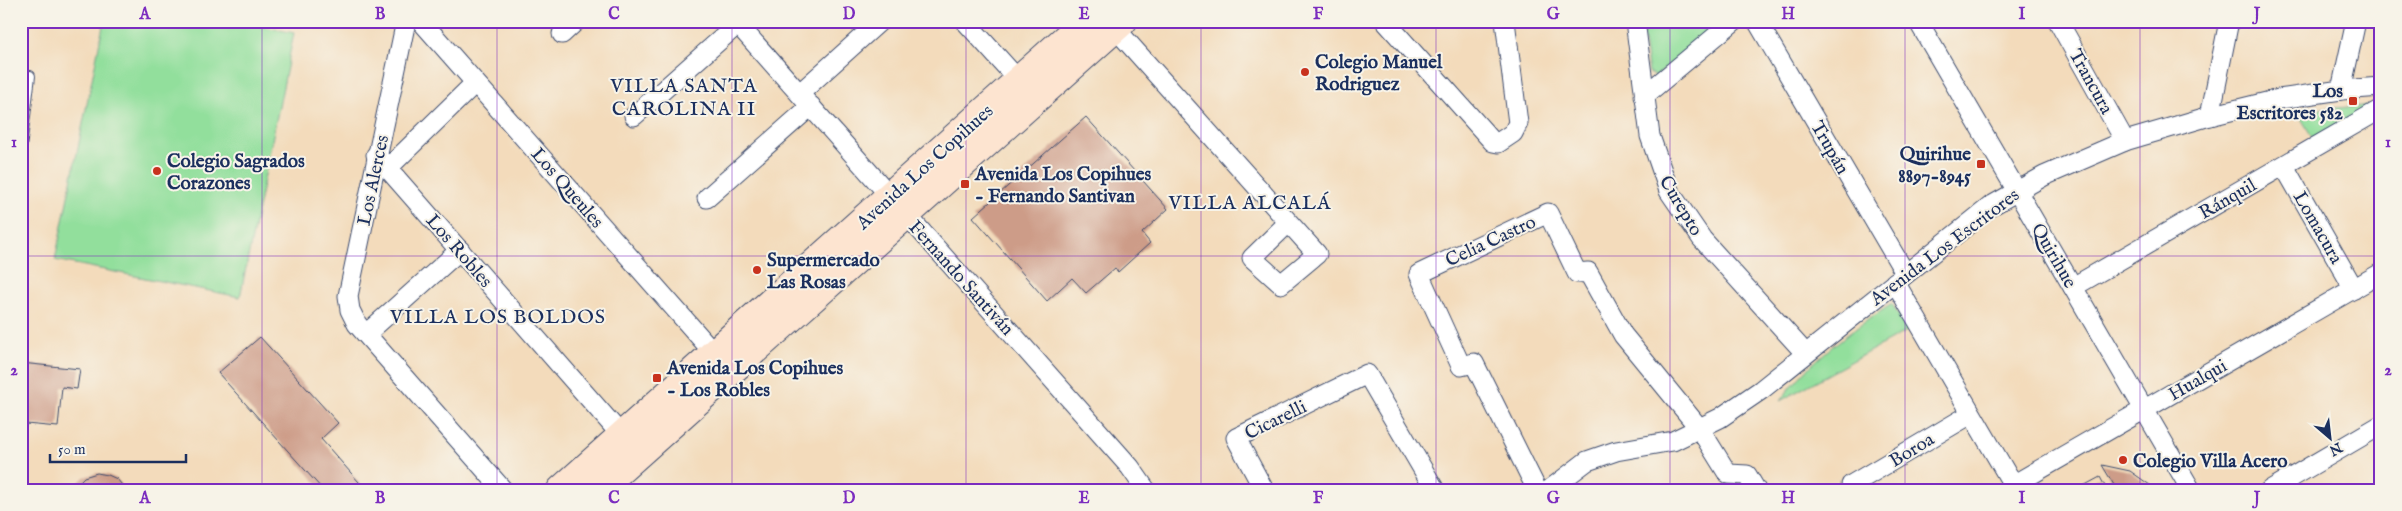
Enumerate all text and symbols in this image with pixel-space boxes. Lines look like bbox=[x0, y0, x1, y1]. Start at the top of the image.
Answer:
text: A bbox=[139, 5, 152, 25]
text: B bbox=[375, 5, 386, 25]
text: C bbox=[608, 5, 620, 25]
text: D bbox=[843, 5, 856, 25]
text: E bbox=[1078, 5, 1090, 25]
text: F bbox=[1313, 5, 1324, 25]
text: G bbox=[1547, 5, 1560, 25]
text: H bbox=[1781, 5, 1795, 25]
text: I bbox=[2019, 5, 2026, 25]
text: J bbox=[2252, 5, 2261, 25]
street label: Trancura bbox=[2063, 45, 2118, 119]
place label: Colegio Manuel Rodriguez bbox=[1315, 51, 1443, 97]
marker: Colegio Manuel Rodriguez bbox=[1299, 66, 1311, 78]
district label: VILLA SANTA CAROLINA II bbox=[609, 74, 758, 122]
place label: Los Escritores 582 bbox=[2237, 80, 2343, 126]
marker: Los Escritores 582 bbox=[2347, 95, 2359, 107]
street label: Avenida Los Copihues bbox=[851, 100, 999, 236]
street label: Trupán bbox=[1804, 117, 1854, 179]
text: 1 bbox=[11, 133, 17, 153]
street label: Los Alerces bbox=[353, 133, 395, 228]
text: 1 bbox=[2385, 133, 2391, 153]
street label: Los Queules bbox=[525, 143, 608, 234]
place label: Quirihue 8897-8945 bbox=[1898, 143, 1971, 189]
place label: Colegio Sagrados Corazones bbox=[167, 150, 305, 196]
marker: Quirihue 8897-8945 bbox=[1975, 158, 1987, 170]
place label: Avenida Los Copihues - Fernando Santivan bbox=[974, 163, 1152, 209]
marker: Colegio Sagrados Corazones bbox=[151, 165, 163, 177]
street label: Curepto bbox=[1653, 172, 1708, 241]
street label: Ránquil bbox=[2195, 173, 2262, 226]
marker: Avenida Los Copihues - Fernando Santivan bbox=[959, 178, 971, 190]
street label: Avenida Los Escritores bbox=[1865, 184, 2025, 312]
street label: Lomacura bbox=[2287, 187, 2348, 269]
district label: VILLA ALCALÁ bbox=[1167, 191, 1332, 216]
street label: Los Robles bbox=[420, 209, 497, 293]
street label: Celia Castro bbox=[1442, 210, 1540, 273]
street label: Fernando Santiván bbox=[902, 216, 1019, 341]
street label: Quirihue bbox=[2025, 219, 2082, 293]
place label: Supermercado Las Rosas bbox=[767, 249, 880, 295]
marker: Supermercado Las Rosas bbox=[751, 264, 763, 276]
district label: VILLA LOS BOLDOS bbox=[389, 305, 606, 330]
street label: Hualqui bbox=[2164, 354, 2232, 407]
place label: Avenida Los Copihues - Los Robles bbox=[666, 357, 844, 403]
text: 2 bbox=[10, 361, 18, 381]
text: 2 bbox=[2384, 361, 2392, 381]
marker: Avenida Los Copihues - Los Robles bbox=[651, 372, 663, 384]
street label: Cicarelli bbox=[1241, 396, 1311, 446]
north arrow bbox=[2304, 414, 2354, 464]
street label: Boroa bbox=[1885, 428, 1940, 473]
scale bar bbox=[50, 431, 186, 463]
text: N bbox=[2326, 437, 2346, 459]
text: 50 m bbox=[58, 440, 86, 459]
place label: Colegio Villa Acero bbox=[2133, 450, 2287, 474]
marker: Colegio Villa Acero bbox=[2117, 454, 2129, 466]
text: A bbox=[139, 489, 152, 509]
text: B bbox=[375, 489, 386, 509]
text: C bbox=[608, 489, 620, 509]
text: D bbox=[843, 489, 856, 509]
text: E bbox=[1078, 489, 1090, 509]
text: F bbox=[1313, 489, 1324, 509]
text: G bbox=[1547, 489, 1560, 509]
text: H bbox=[1781, 489, 1795, 509]
text: I bbox=[2019, 489, 2026, 509]
text: J bbox=[2252, 489, 2261, 509]

